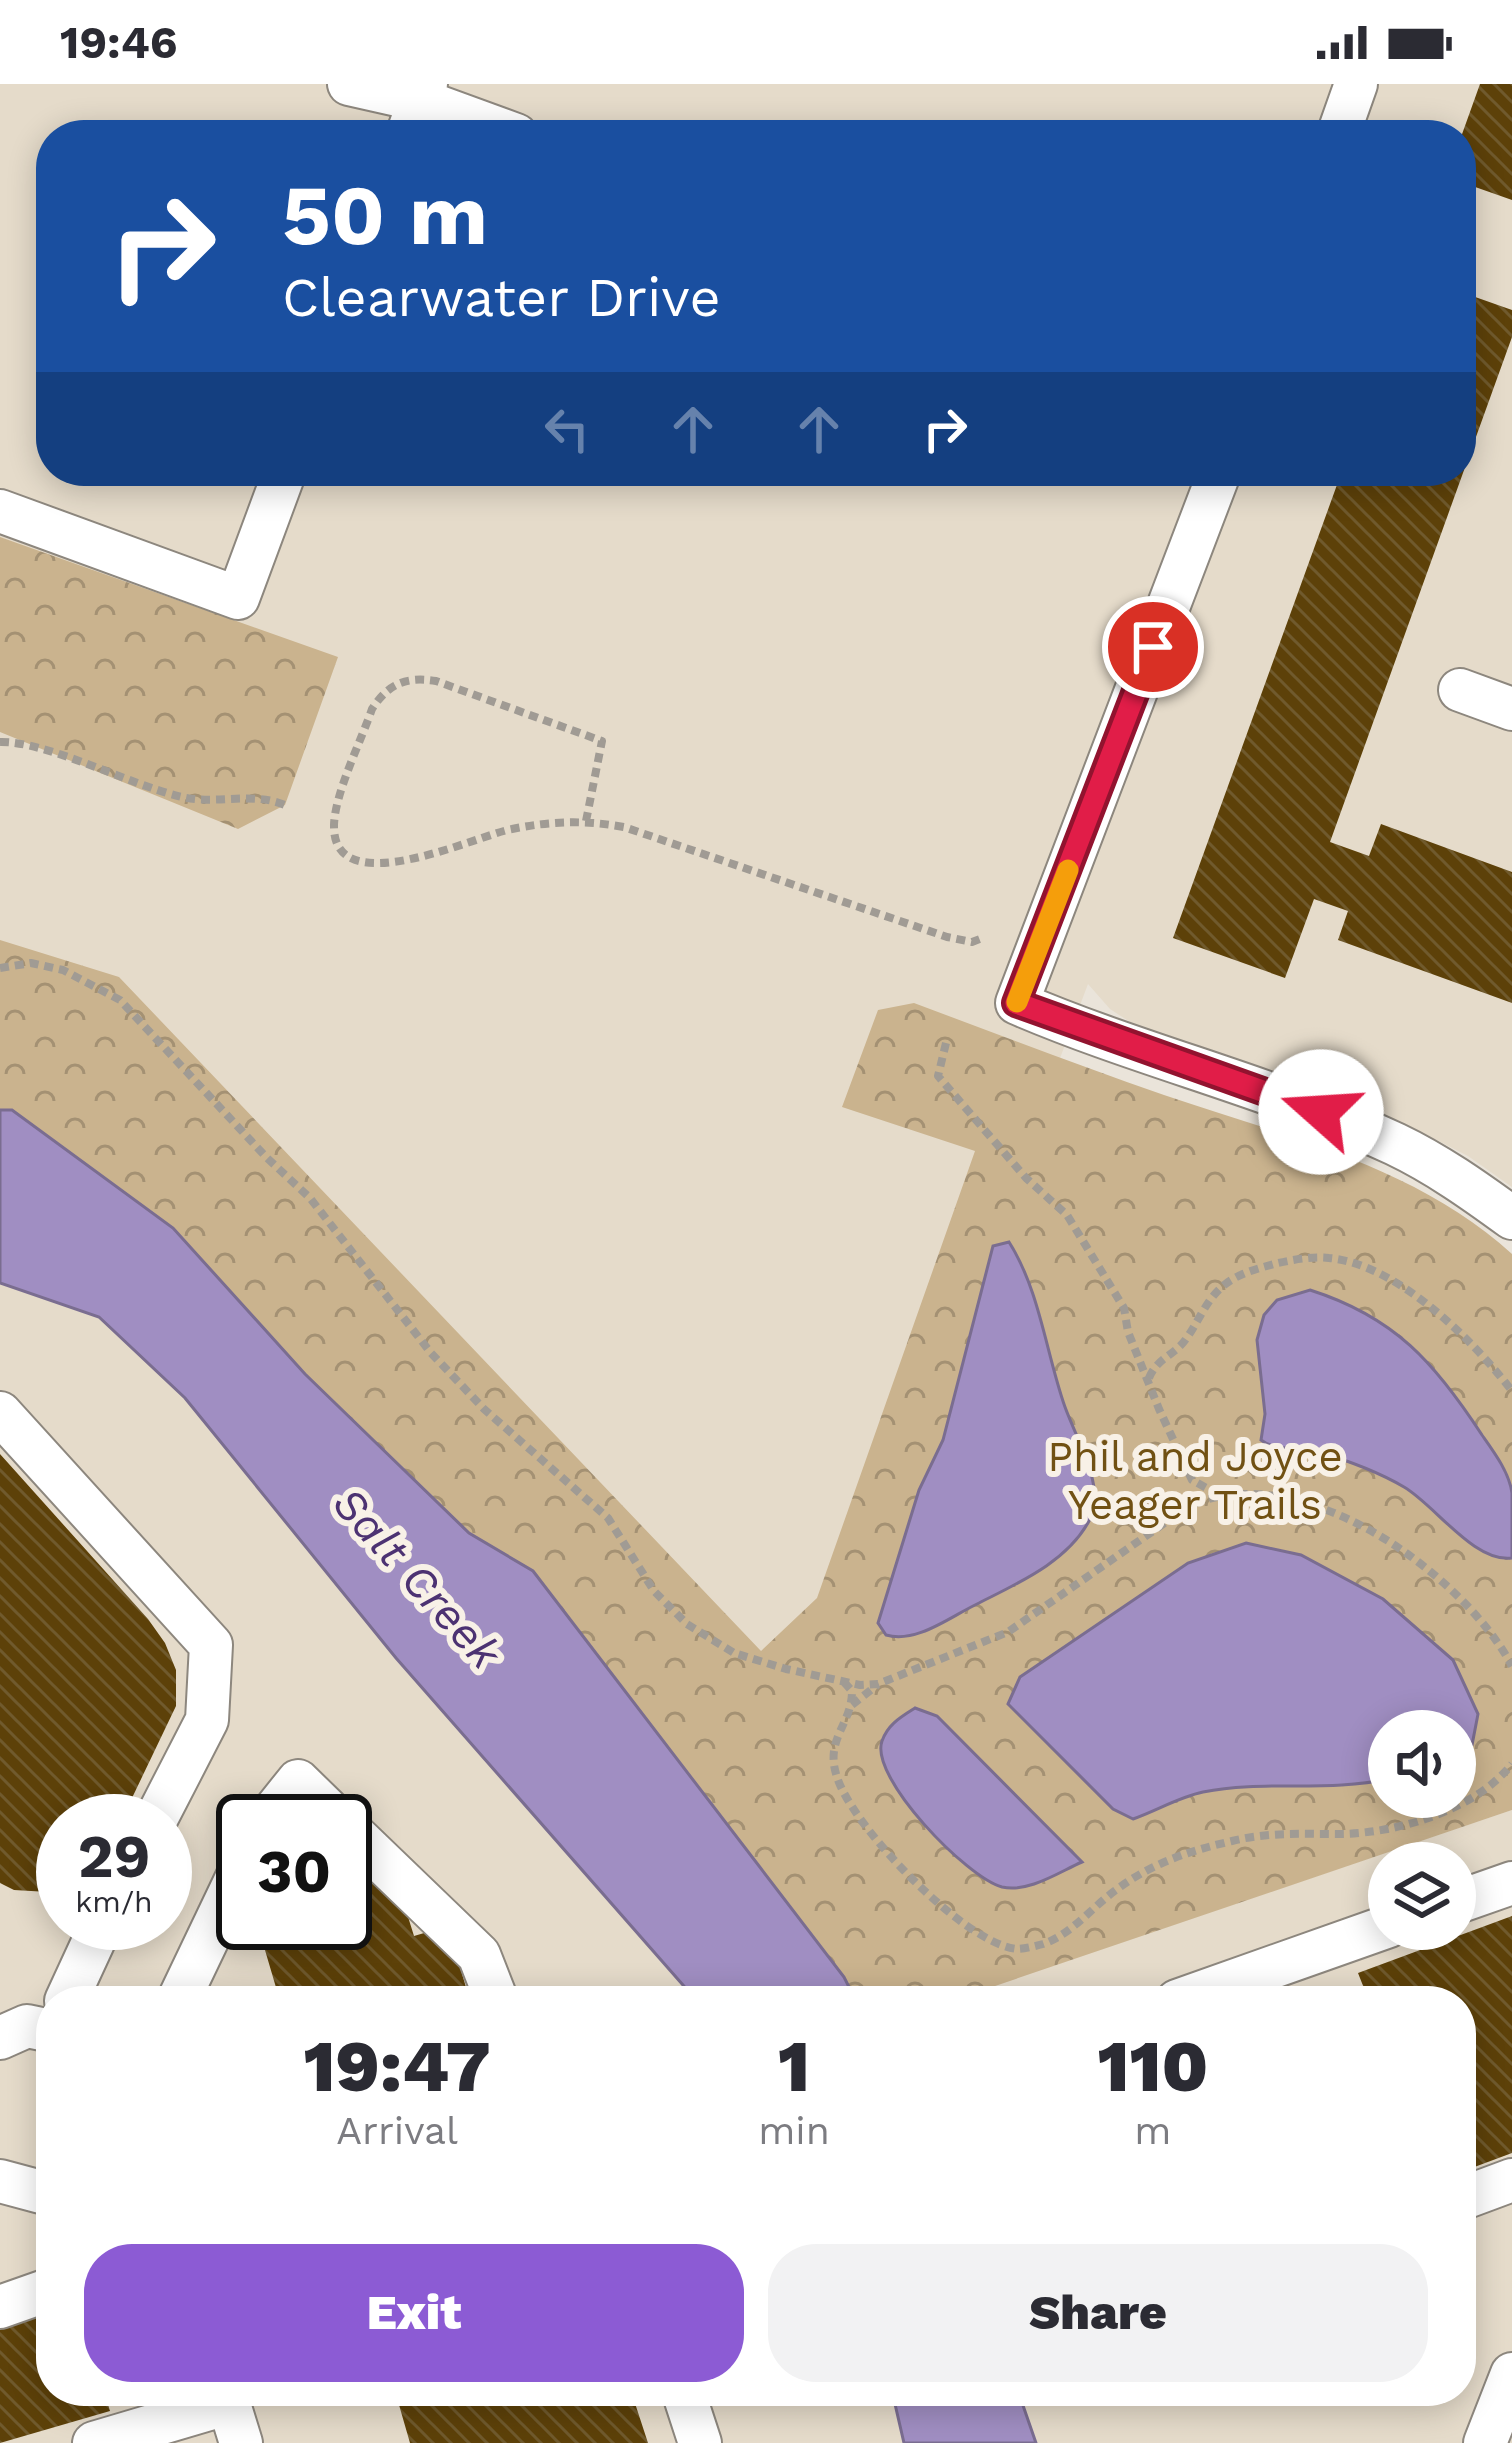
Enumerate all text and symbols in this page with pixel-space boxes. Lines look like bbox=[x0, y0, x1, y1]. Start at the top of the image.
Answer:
text: 19:46 bbox=[60, 16, 178, 69]
text: 50 m bbox=[282, 166, 488, 264]
icon: right bbox=[84, 168, 240, 324]
text: Clearwater Drive bbox=[282, 266, 721, 329]
icon: left bbox=[534, 396, 600, 462]
icon: ahead bbox=[660, 396, 726, 462]
icon: ahead bbox=[786, 396, 852, 462]
icon: right bbox=[912, 396, 978, 462]
pin bbox=[1102, 596, 1204, 698]
icon: arrive bbox=[1120, 614, 1186, 680]
position arrow bbox=[1258, 1049, 1384, 1175]
park label: Phil and Joyce Yeager Trails bbox=[1047, 1432, 1343, 1529]
water label: Salt Creek bbox=[322, 1477, 513, 1681]
map controls bbox=[1368, 1710, 1476, 1950]
button: sound bbox=[1368, 1710, 1476, 1818]
speed limit sign: 30 bbox=[216, 1794, 372, 1950]
text: 29 bbox=[78, 1821, 150, 1892]
button: layers bbox=[1368, 1842, 1476, 1950]
text: km/h bbox=[75, 1884, 153, 1919]
text: 19:47 bbox=[304, 2024, 491, 2108]
text: 1 bbox=[778, 2024, 810, 2108]
text: 110 bbox=[1097, 2024, 1209, 2108]
text: Arrival bbox=[336, 2108, 458, 2153]
text: min bbox=[758, 2108, 830, 2153]
text: m bbox=[1134, 2108, 1172, 2153]
button: Exit bbox=[84, 2244, 744, 2382]
button: Share bbox=[768, 2244, 1428, 2382]

